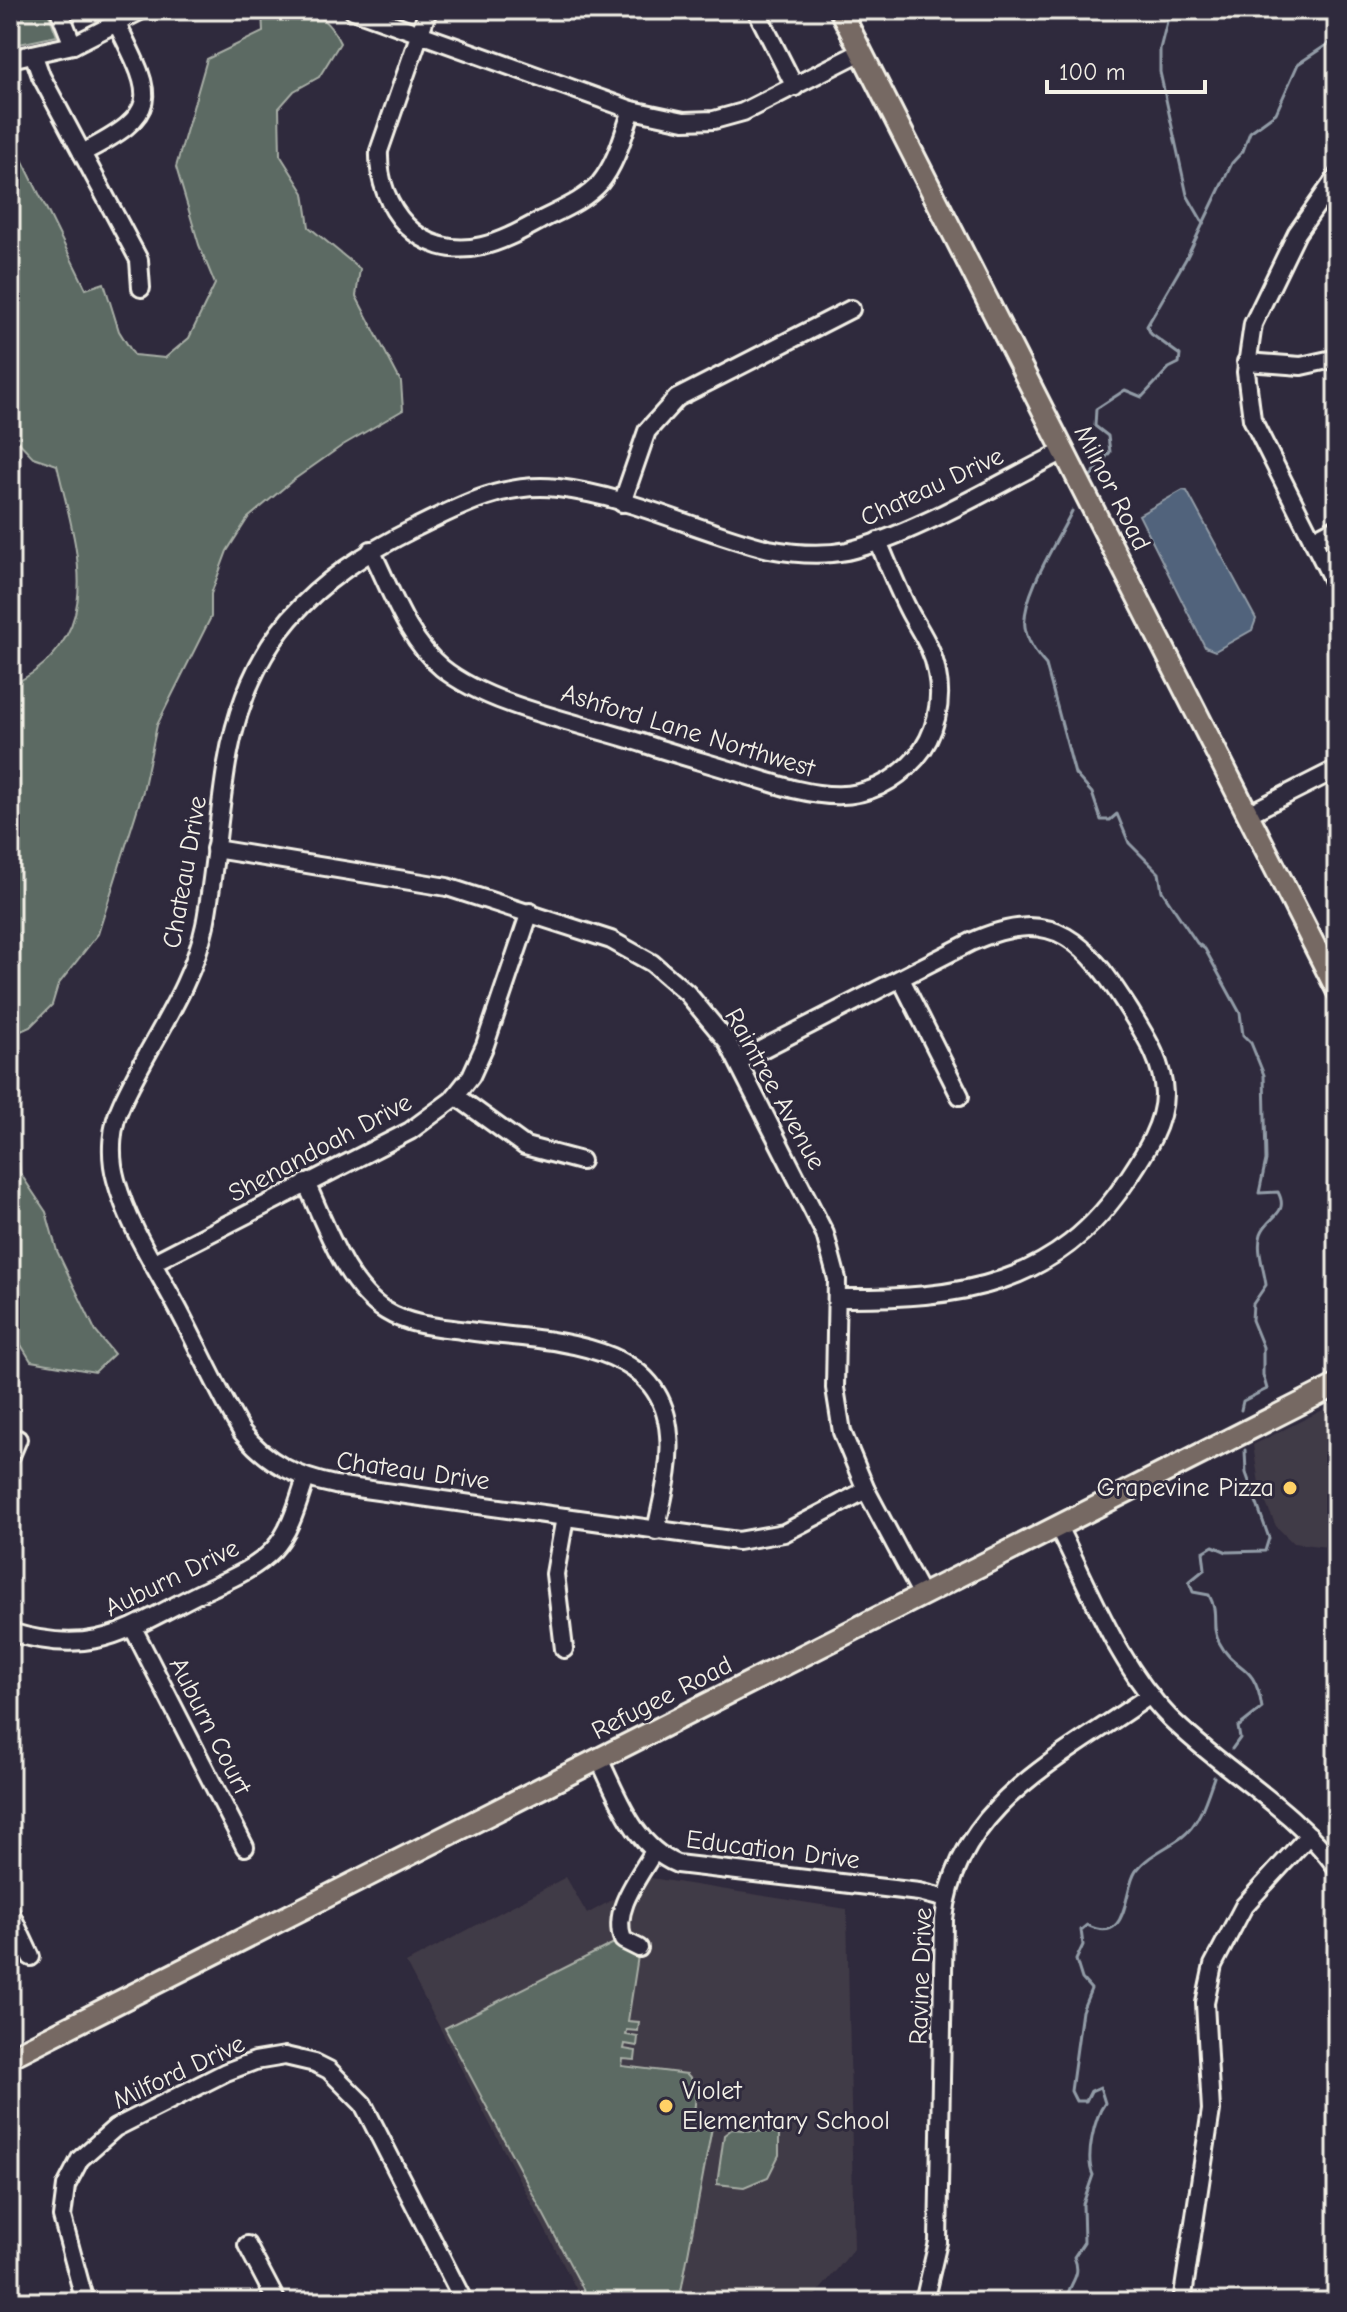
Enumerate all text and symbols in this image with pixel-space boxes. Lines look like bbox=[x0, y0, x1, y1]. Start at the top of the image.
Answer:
scale bar bbox=[1047, 44, 1205, 94]
text: 100 m bbox=[1059, 58, 1126, 86]
street label: Milnor Road bbox=[1068, 420, 1156, 556]
street label: Chateau Drive bbox=[856, 441, 1008, 533]
street label: Ashford Lane Northwest bbox=[558, 678, 820, 784]
street label: Chateau Drive bbox=[157, 793, 213, 951]
street label: Raintree Avenue bbox=[718, 1003, 832, 1175]
street label: Shenandoah Drive bbox=[223, 1087, 417, 1209]
street label: Chateau Drive bbox=[334, 1445, 492, 1497]
place label: Grapevine Pizza bbox=[1097, 1473, 1274, 1503]
marker: Grapevine Pizza bbox=[1281, 1479, 1299, 1497]
street label: Auburn Drive bbox=[100, 1533, 244, 1623]
street label: Refugee Road bbox=[587, 1650, 737, 1746]
street label: Auburn Court bbox=[163, 1652, 258, 1801]
street label: Education Drive bbox=[684, 1824, 862, 1876]
street label: Ravine Drive bbox=[904, 1907, 938, 2045]
street label: Milford Drive bbox=[108, 2028, 250, 2116]
place label: Violet Elementary School bbox=[682, 2076, 890, 2136]
marker: Violet Elementary School bbox=[657, 2097, 675, 2115]

